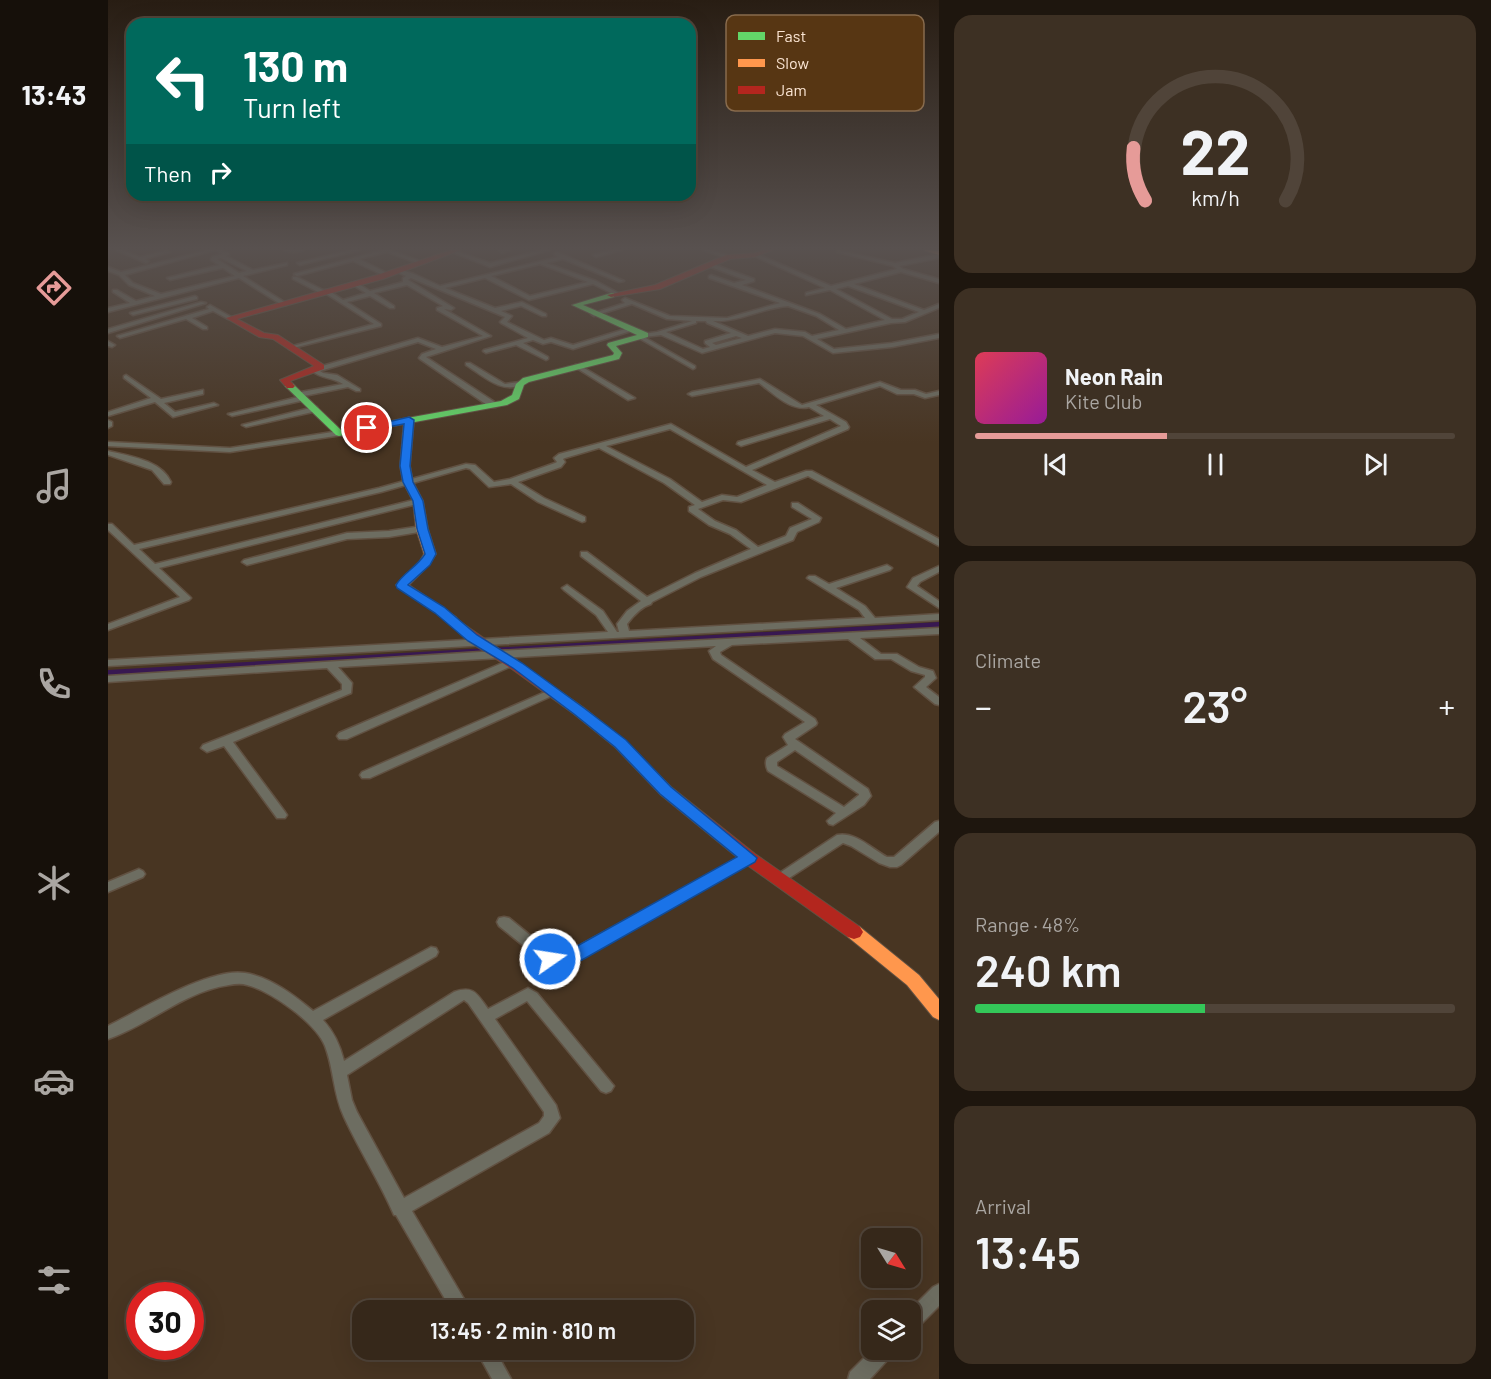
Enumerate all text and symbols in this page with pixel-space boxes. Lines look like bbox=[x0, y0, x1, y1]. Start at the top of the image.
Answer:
legend bbox=[726, 15, 924, 111]
text: Fast bbox=[776, 26, 806, 45]
text: 130 m bbox=[243, 40, 348, 90]
icon: left bbox=[144, 42, 222, 120]
text: Slow bbox=[776, 53, 809, 72]
text: 13:43 bbox=[22, 78, 86, 110]
text: Jam bbox=[776, 80, 807, 99]
text: Turn left bbox=[243, 91, 341, 123]
text: 22 bbox=[1180, 113, 1250, 187]
icon: right bbox=[204, 156, 237, 189]
text: Then bbox=[144, 160, 192, 186]
text: km/h bbox=[1191, 185, 1239, 210]
icon: directions bbox=[33, 267, 75, 309]
text: Neon Rain bbox=[1065, 363, 1163, 389]
text: Kite Club bbox=[1065, 389, 1142, 413]
pin bbox=[341, 402, 392, 453]
icon: arrive bbox=[350, 411, 383, 444]
icon: previous bbox=[1039, 448, 1072, 481]
icon: pause bbox=[1199, 448, 1232, 481]
icon: next bbox=[1359, 448, 1392, 481]
icon: music bbox=[33, 465, 75, 507]
text: Climate bbox=[975, 648, 1041, 672]
icon: phone bbox=[33, 663, 75, 705]
text: 23° bbox=[1182, 678, 1248, 732]
text: − bbox=[975, 686, 992, 726]
text: + bbox=[1439, 686, 1455, 726]
icon: climate bbox=[33, 862, 75, 904]
text: Range · 48% bbox=[975, 912, 1080, 936]
position arrow bbox=[518, 927, 582, 991]
text: 240 km bbox=[975, 942, 1121, 996]
icon: car bbox=[33, 1060, 75, 1102]
text: Arrival bbox=[975, 1194, 1031, 1218]
text: 13:45 bbox=[975, 1224, 1081, 1278]
north arrow bbox=[861, 1228, 921, 1288]
map controls bbox=[861, 1228, 921, 1360]
icon: filters bbox=[33, 1259, 75, 1301]
speed limit sign: 30 bbox=[126, 1282, 204, 1360]
button: layers bbox=[861, 1300, 921, 1360]
text: 13:45 · 2 min · 810 m bbox=[430, 1317, 616, 1343]

